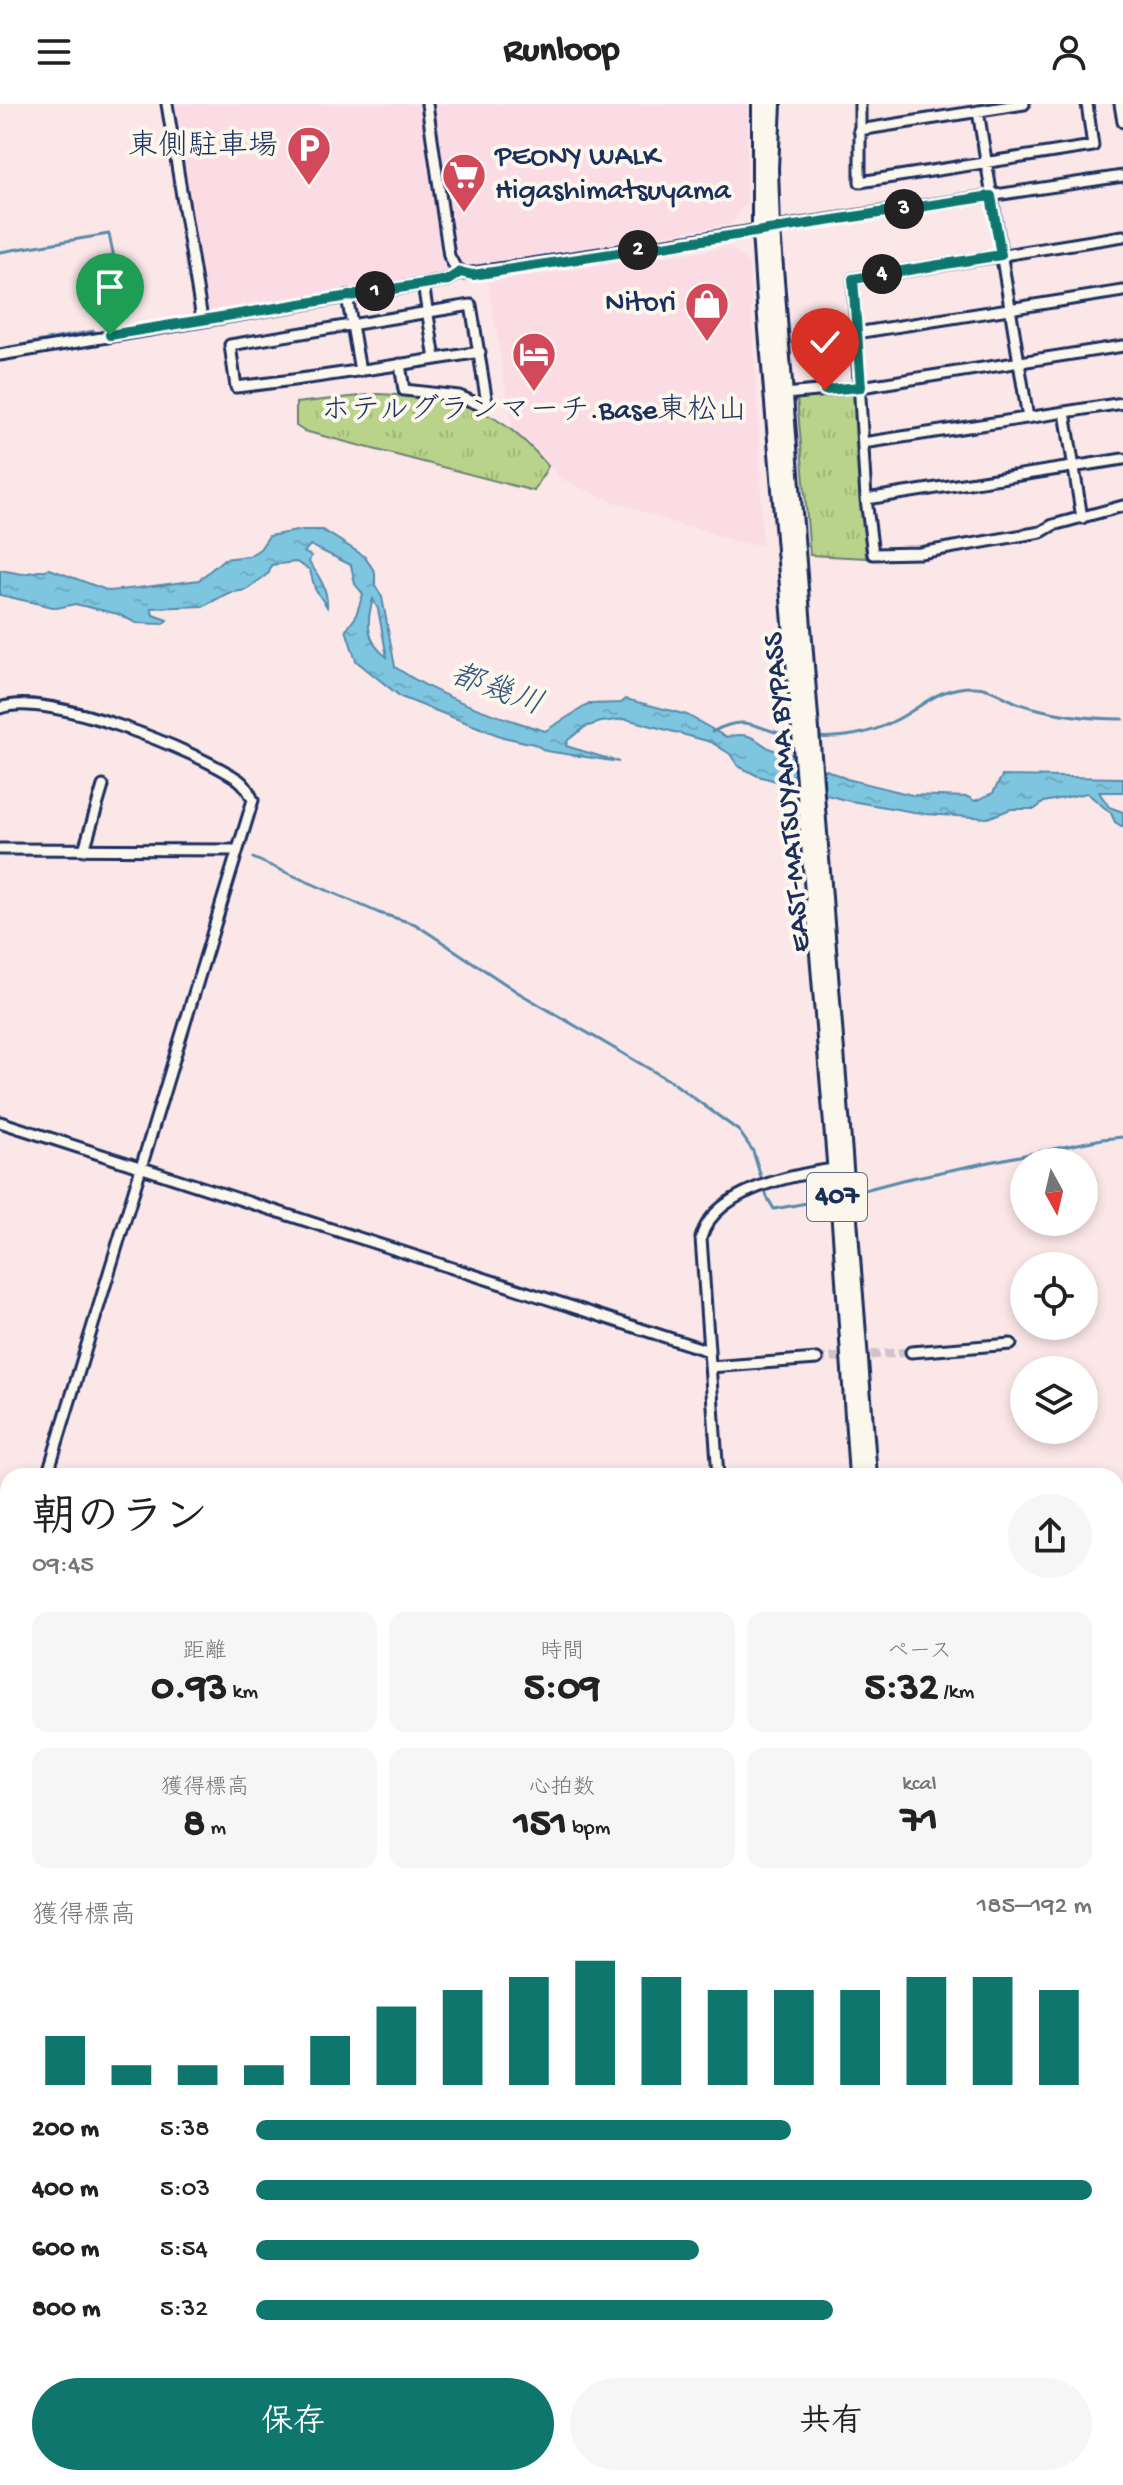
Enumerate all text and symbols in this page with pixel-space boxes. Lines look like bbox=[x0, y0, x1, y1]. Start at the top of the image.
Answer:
icon: menu bbox=[32, 30, 76, 74]
icon: person bbox=[1047, 30, 1091, 74]
text: Runloop bbox=[504, 31, 619, 74]
parking icon: 東側駐車場 bbox=[285, 124, 333, 187]
place label: 東側駐車場 bbox=[128, 129, 278, 166]
place label: PEONY WALK Higashimatsuyama bbox=[494, 141, 732, 210]
supermarket icon: PEONY WALK Higashimatsuyama bbox=[440, 151, 488, 214]
pin: 3 bbox=[884, 189, 924, 229]
text: 3 bbox=[898, 196, 910, 222]
pin: 2 bbox=[618, 230, 658, 270]
text: 2 bbox=[633, 237, 643, 263]
pin bbox=[76, 253, 144, 335]
pin: 4 bbox=[862, 254, 902, 294]
text: 4 bbox=[877, 261, 887, 287]
icon: arrive bbox=[88, 265, 132, 309]
pin: 1 bbox=[355, 271, 395, 311]
text: 1 bbox=[371, 278, 379, 304]
shop icon: Nitori bbox=[683, 280, 731, 343]
place label: Nitori bbox=[605, 287, 676, 322]
pin bbox=[791, 308, 859, 390]
icon: check bbox=[803, 320, 847, 364]
hotel icon: ホテルグランマーチ.Base東松山 bbox=[510, 330, 558, 393]
place label: ホテルグランマーチ.Base東松山 bbox=[321, 393, 747, 430]
street label: EAST-MATSUYAMA BYPASS bbox=[758, 630, 820, 953]
water label: 都幾川 bbox=[444, 657, 548, 726]
north arrow bbox=[1010, 1148, 1098, 1236]
map controls bbox=[1010, 1148, 1098, 1444]
road number: 407 bbox=[807, 1173, 867, 1221]
button: locate bbox=[1010, 1252, 1098, 1340]
button: layers bbox=[1010, 1356, 1098, 1444]
button: share bbox=[1008, 1494, 1092, 1578]
text: 朝のラン bbox=[32, 1495, 208, 1547]
text: 09:45 bbox=[32, 1551, 94, 1582]
text: 距離 bbox=[183, 1640, 227, 1666]
text: 時間 bbox=[540, 1640, 584, 1666]
text: ペース bbox=[887, 1640, 952, 1666]
text: 0.93 bbox=[151, 1666, 227, 1713]
text: 5:09 bbox=[524, 1666, 600, 1713]
text: 5:32 bbox=[864, 1666, 938, 1713]
text: km bbox=[227, 1680, 258, 1706]
text: /km bbox=[938, 1680, 974, 1706]
text: kcal bbox=[902, 1772, 937, 1798]
text: 獲得標高 bbox=[161, 1776, 249, 1802]
text: 心拍数 bbox=[529, 1776, 595, 1802]
text: 71 bbox=[901, 1798, 938, 1845]
text: 8 bbox=[183, 1802, 205, 1849]
text: 151 bbox=[514, 1802, 567, 1849]
text: m bbox=[205, 1816, 226, 1842]
text: bpm bbox=[567, 1816, 610, 1842]
text: 185–192 m bbox=[977, 1892, 1092, 1923]
text: 獲得標高 bbox=[32, 1902, 136, 1933]
text: 200 m bbox=[32, 2115, 99, 2146]
text: 5:38 bbox=[160, 2115, 210, 2146]
text: 400 m bbox=[32, 2175, 98, 2206]
text: 5:03 bbox=[160, 2175, 210, 2206]
text: 600 m bbox=[32, 2235, 99, 2266]
text: 5:54 bbox=[160, 2235, 208, 2266]
text: 800 m bbox=[32, 2295, 100, 2326]
text: 5:32 bbox=[160, 2295, 208, 2326]
button: 保存 bbox=[32, 2378, 554, 2470]
button: 共有 bbox=[570, 2378, 1092, 2470]

